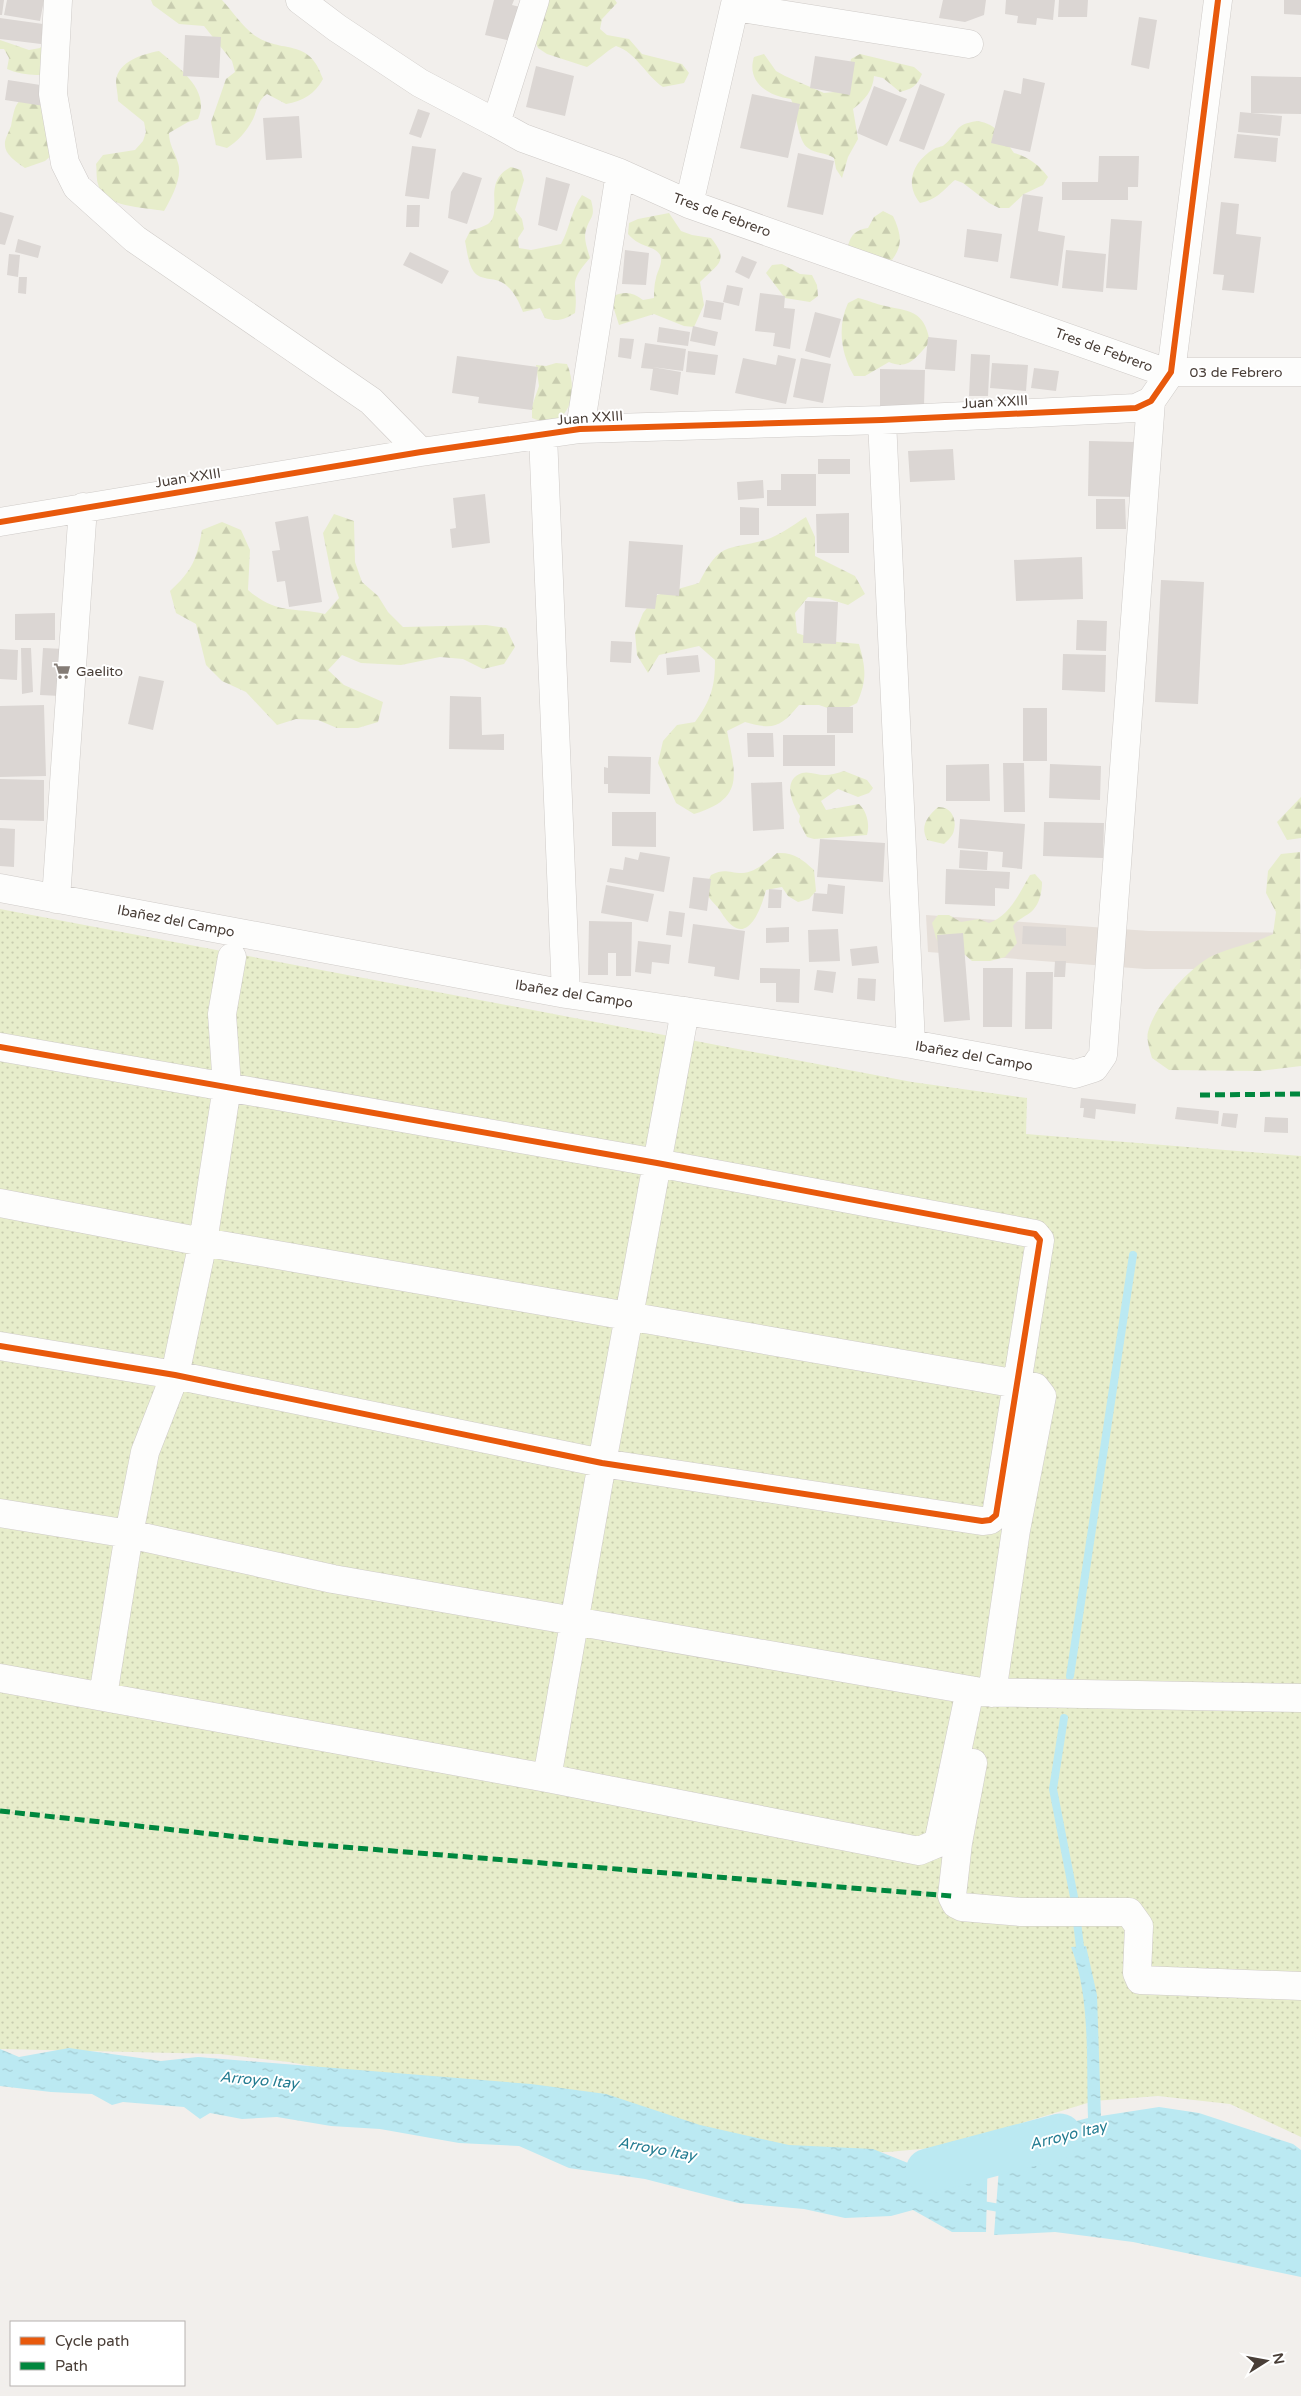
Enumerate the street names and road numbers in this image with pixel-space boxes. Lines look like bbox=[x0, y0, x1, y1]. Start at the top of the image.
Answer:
street label: Tres de Febrero bbox=[671, 189, 773, 241]
street label: Tres de Febrero bbox=[1053, 324, 1155, 376]
street label: 03 de Febrero bbox=[1189, 364, 1283, 381]
street label: Juan XXIII bbox=[961, 392, 1029, 412]
street label: Juan XXIII bbox=[556, 407, 624, 429]
street label: Juan XXIII bbox=[154, 464, 222, 492]
street label: Ibañez del Campo bbox=[116, 901, 236, 941]
street label: Ibañez del Campo bbox=[514, 976, 634, 1012]
street label: Ibañez del Campo bbox=[914, 1037, 1034, 1075]

